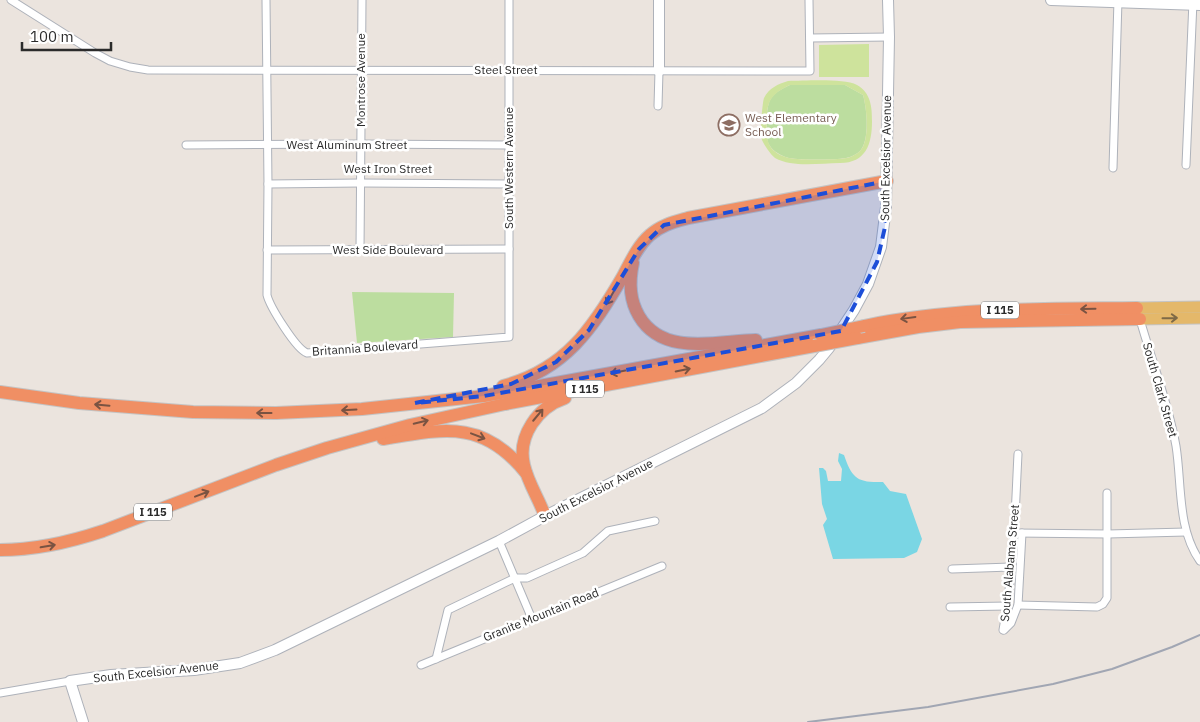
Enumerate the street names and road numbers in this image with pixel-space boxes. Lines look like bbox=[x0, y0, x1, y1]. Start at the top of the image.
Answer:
street label: Montrose Avenue bbox=[353, 33, 368, 127]
street label: Steel Street bbox=[474, 62, 538, 77]
street label: South Excelsior Avenue bbox=[877, 94, 894, 221]
street label: South Western Avenue bbox=[501, 107, 516, 229]
street label: West Aluminum Street bbox=[286, 137, 408, 152]
street label: West Iron Street bbox=[344, 161, 432, 176]
street label: West Side Boulevard bbox=[333, 242, 443, 257]
road number: I 115 bbox=[981, 302, 1019, 318]
street label: Britannia Boulevard bbox=[311, 336, 419, 359]
street label: South Clark Street bbox=[1140, 341, 1181, 439]
road number: I 115 bbox=[566, 380, 604, 398]
street label: South Excelsior Avenue bbox=[536, 455, 656, 526]
road number: I 115 bbox=[134, 504, 172, 520]
street label: South Alabama Street bbox=[997, 504, 1022, 622]
street label: Granite Mountain Road bbox=[481, 584, 601, 645]
street label: South Excelsior Avenue bbox=[93, 657, 220, 686]

